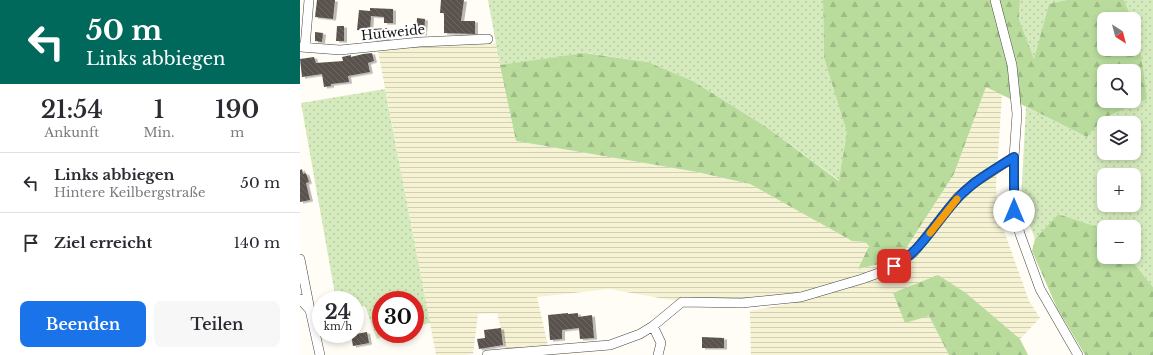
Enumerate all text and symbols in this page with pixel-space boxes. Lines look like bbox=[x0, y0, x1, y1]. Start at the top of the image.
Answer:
north arrow bbox=[1097, 12, 1141, 56]
map controls bbox=[1097, 12, 1141, 264]
text: 50 m bbox=[86, 13, 162, 48]
icon: left bbox=[20, 16, 72, 68]
street label: Hutweide bbox=[360, 21, 426, 44]
text: Links abbiegen bbox=[86, 48, 225, 70]
button: search bbox=[1097, 64, 1141, 108]
text: 21:54 bbox=[41, 95, 103, 124]
text: 1 bbox=[154, 95, 164, 124]
text: 190 bbox=[215, 95, 259, 124]
button: layers bbox=[1097, 116, 1141, 160]
text: Ankunft bbox=[44, 124, 99, 141]
text: Min. bbox=[143, 124, 174, 141]
text: m bbox=[230, 124, 244, 141]
text: Links abbiegen bbox=[54, 165, 174, 184]
button: + bbox=[1097, 168, 1141, 212]
icon: left bbox=[20, 172, 42, 194]
text: 50 m bbox=[240, 173, 280, 192]
text: Hintere Keilbergstraße bbox=[54, 184, 205, 201]
position arrow bbox=[993, 190, 1035, 232]
button: − bbox=[1097, 220, 1141, 264]
icon: arrive bbox=[20, 232, 42, 254]
text: Ziel erreicht bbox=[54, 233, 152, 252]
text: 140 m bbox=[233, 233, 280, 252]
pin bbox=[877, 249, 911, 283]
icon: arrive bbox=[883, 255, 905, 277]
speed limit sign: 30 bbox=[372, 291, 424, 343]
text: 24 bbox=[325, 300, 351, 324]
button: Beenden bbox=[20, 301, 146, 347]
button: Teilen bbox=[154, 301, 280, 347]
text: km/h bbox=[324, 320, 352, 333]

